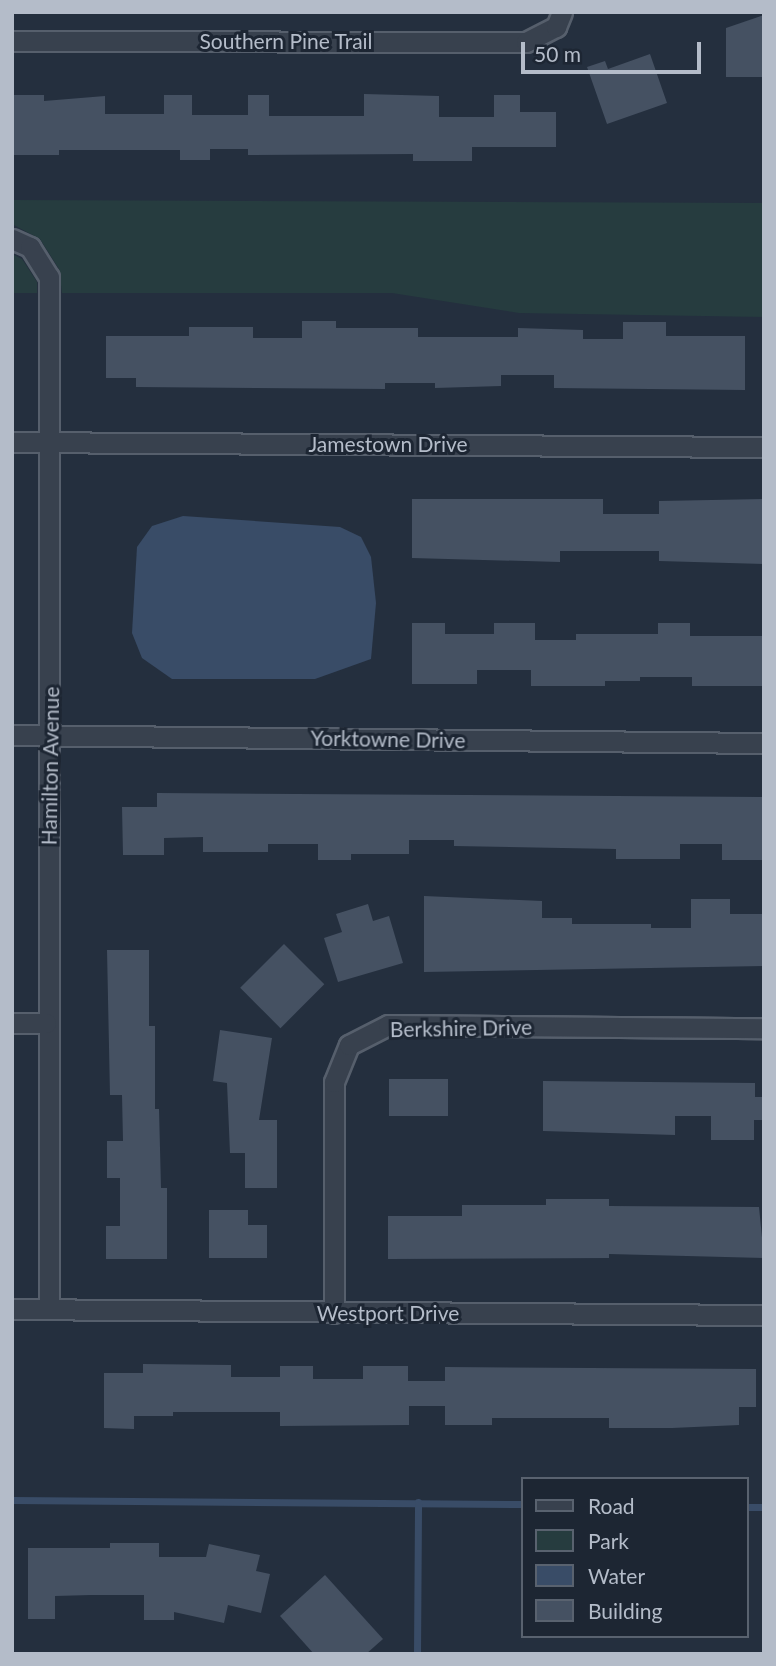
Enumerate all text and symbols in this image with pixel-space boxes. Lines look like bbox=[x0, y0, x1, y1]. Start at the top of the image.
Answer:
street label: Southern Pine Trail bbox=[199, 28, 373, 54]
scale bar bbox=[524, 28, 704, 72]
text: 50 m bbox=[534, 41, 581, 66]
street label: Jamestown Drive bbox=[308, 431, 468, 457]
street label: Hamilton Avenue bbox=[36, 686, 64, 846]
street label: Yorktowne Drive bbox=[310, 725, 466, 753]
street label: Berkshire Drive bbox=[390, 1014, 532, 1042]
street label: Westport Drive bbox=[317, 1300, 459, 1326]
legend bbox=[520, 1477, 748, 1638]
text: Road bbox=[588, 1493, 635, 1518]
text: Park bbox=[588, 1528, 629, 1553]
text: Water bbox=[588, 1563, 645, 1588]
text: Building bbox=[588, 1598, 663, 1623]

